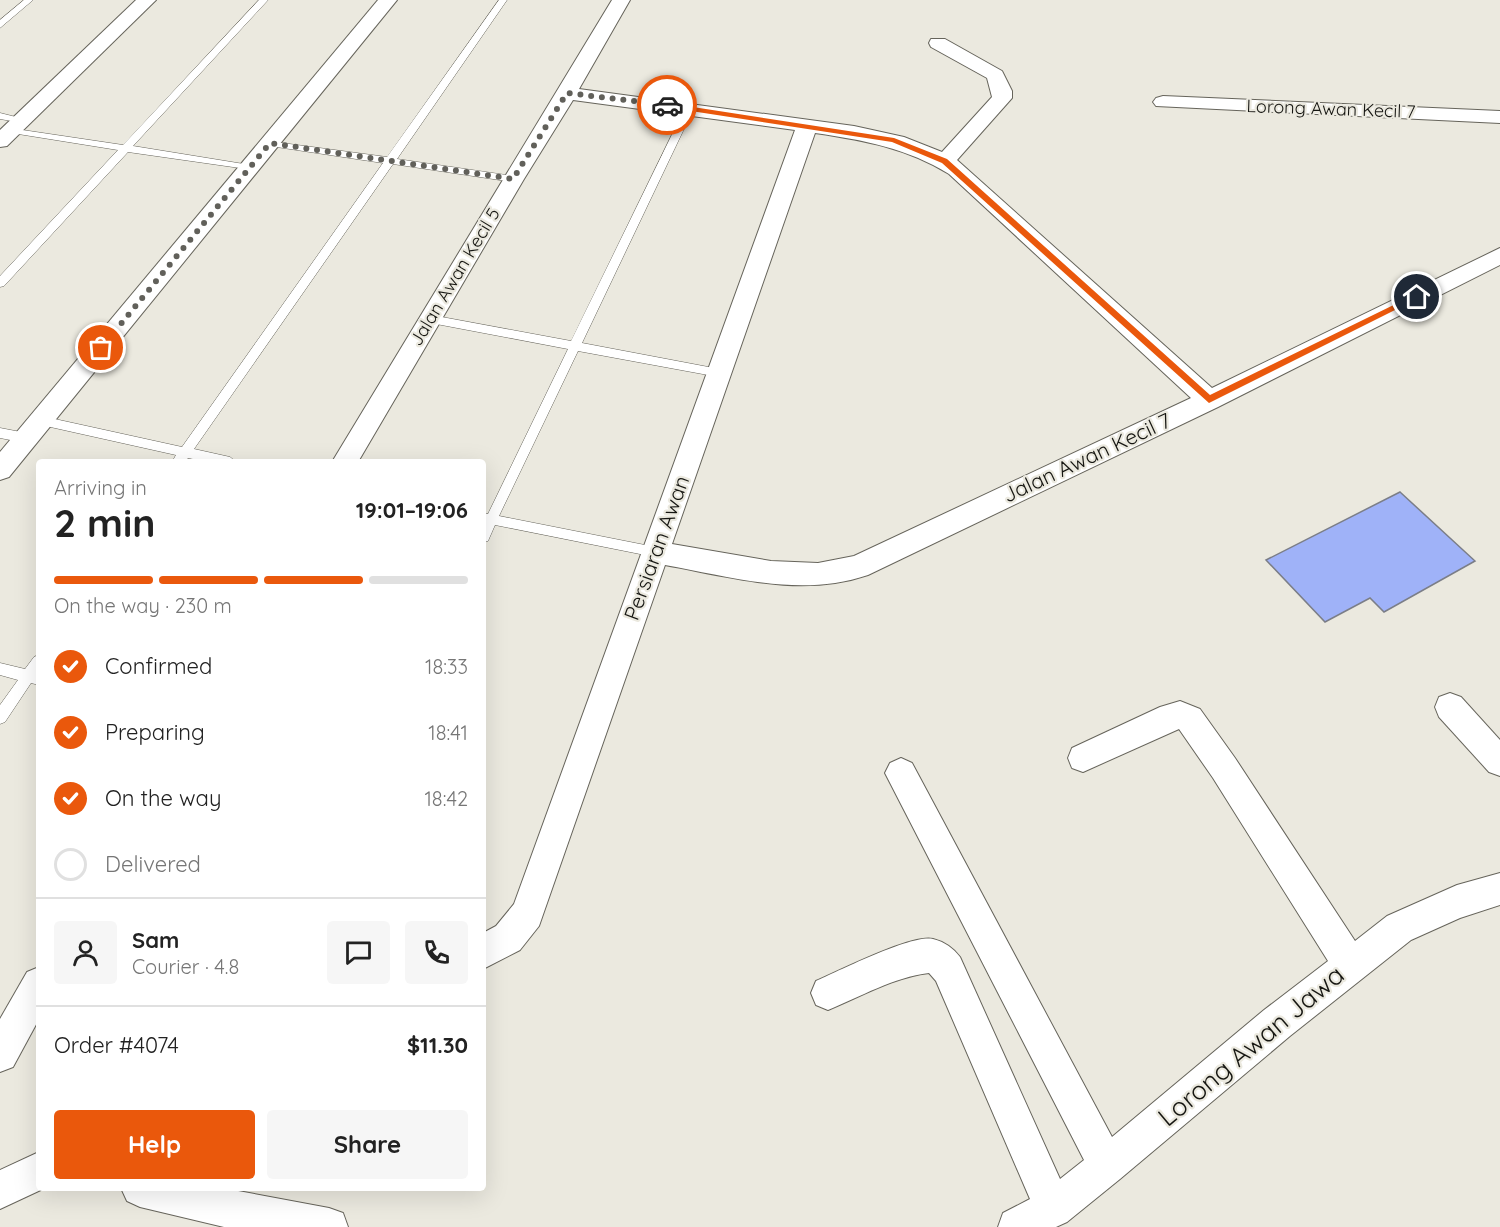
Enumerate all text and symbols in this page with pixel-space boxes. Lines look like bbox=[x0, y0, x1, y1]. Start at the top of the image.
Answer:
courier bbox=[637, 75, 697, 135]
icon: car bbox=[651, 89, 684, 122]
street label: Lorong Awan Kecil 7 bbox=[1246, 94, 1416, 123]
street label: Jalan Awan Kecil 5 bbox=[404, 204, 505, 350]
pin bbox=[1391, 271, 1442, 322]
icon: home bbox=[1400, 280, 1433, 313]
pin bbox=[75, 322, 126, 373]
icon: bag bbox=[84, 331, 117, 364]
street label: Jalan Awan Kecil 7 bbox=[998, 407, 1175, 507]
street label: Persiaran Awan bbox=[618, 472, 694, 623]
text: Arriving in bbox=[54, 475, 147, 500]
text: 19:01–19:06 bbox=[356, 496, 468, 524]
text: 2 min bbox=[54, 498, 156, 547]
text: On the way · 230 m bbox=[54, 593, 232, 618]
icon: check bbox=[54, 650, 87, 683]
text: Confirmed bbox=[105, 652, 212, 680]
text: 18:33 bbox=[425, 654, 468, 679]
icon: check bbox=[54, 716, 87, 749]
text: Preparing bbox=[105, 718, 205, 746]
text: 18:41 bbox=[428, 720, 468, 745]
icon: check bbox=[54, 782, 87, 815]
text: On the way bbox=[105, 784, 221, 812]
text: 18:42 bbox=[424, 786, 468, 811]
text: Delivered bbox=[105, 850, 201, 878]
button: person bbox=[54, 921, 117, 984]
button: chat bbox=[327, 921, 390, 984]
button: phone bbox=[405, 921, 468, 984]
text: Sam bbox=[132, 926, 179, 954]
text: Courier · 4.8 bbox=[132, 954, 239, 979]
street label: Lorong Awan Jawa bbox=[1151, 958, 1351, 1133]
text: Order #4074 bbox=[54, 1031, 179, 1059]
text: $11.30 bbox=[407, 1031, 468, 1059]
button: Help bbox=[54, 1110, 255, 1179]
button: Share bbox=[267, 1110, 468, 1179]

